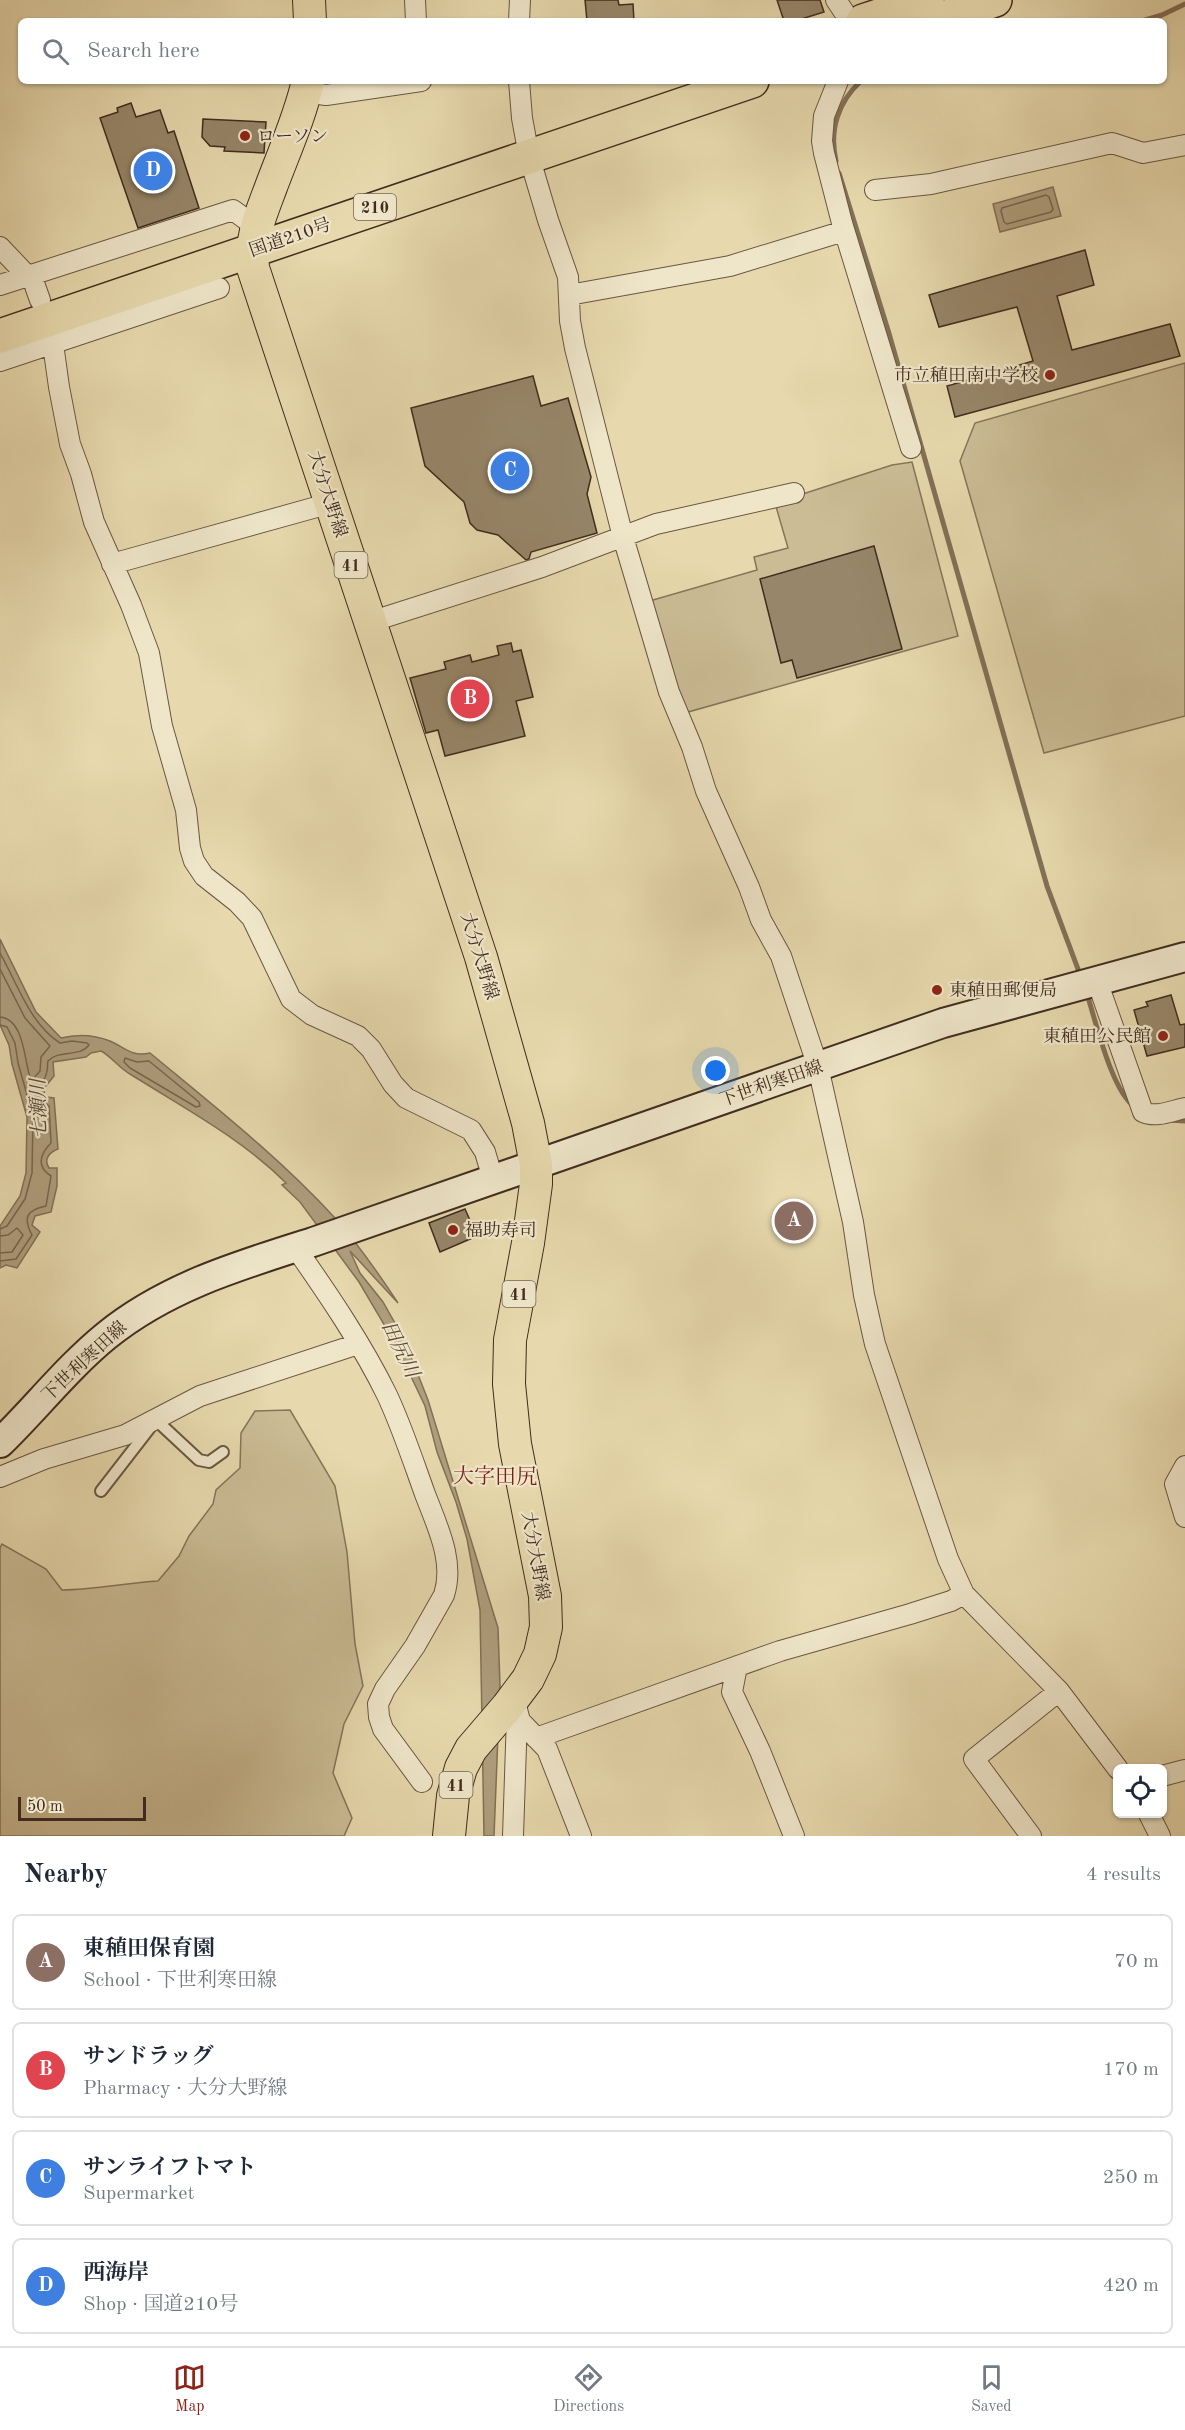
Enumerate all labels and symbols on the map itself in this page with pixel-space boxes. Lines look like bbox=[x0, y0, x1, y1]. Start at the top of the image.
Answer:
place label: ローソン bbox=[257, 128, 328, 146]
marker: ローソン bbox=[238, 129, 252, 143]
pin: D bbox=[134, 148, 172, 194]
road number: 210 bbox=[354, 194, 396, 220]
street label: 国道210号 bbox=[246, 214, 334, 260]
place label: 市立稙田南中学校 bbox=[894, 365, 1038, 385]
marker: 市立稙田南中学校 bbox=[1043, 368, 1057, 382]
street label: 大分大野線 bbox=[305, 448, 351, 540]
pin: C bbox=[490, 448, 530, 494]
road number: 41 bbox=[334, 552, 368, 578]
pin: B bbox=[450, 676, 490, 722]
street label: 大分大野線 bbox=[457, 910, 503, 1002]
place label: 東稙田郵便局 bbox=[949, 980, 1057, 1000]
marker: 東稙田郵便局 bbox=[930, 983, 944, 997]
place label: 東稙田公民館 bbox=[1043, 1026, 1151, 1046]
marker: 東稙田公民館 bbox=[1156, 1029, 1170, 1043]
your location bbox=[701, 1056, 730, 1085]
street label: 下世利寒田線 bbox=[717, 1056, 825, 1110]
water label: 七瀬川 bbox=[27, 1077, 51, 1139]
pin: A bbox=[774, 1198, 814, 1244]
place label: 福助寿司 bbox=[465, 1220, 537, 1240]
marker: 福助寿司 bbox=[446, 1223, 460, 1237]
road number: 41 bbox=[502, 1281, 536, 1307]
street label: 下世利寒田線 bbox=[38, 1317, 130, 1405]
water label: 田尻川 bbox=[377, 1318, 424, 1383]
district label: 大字田尻 bbox=[453, 1465, 537, 1488]
street label: 大分大野線 bbox=[518, 1510, 554, 1602]
road number: 41 bbox=[440, 1772, 472, 1798]
scale bar bbox=[18, 1794, 146, 1822]

